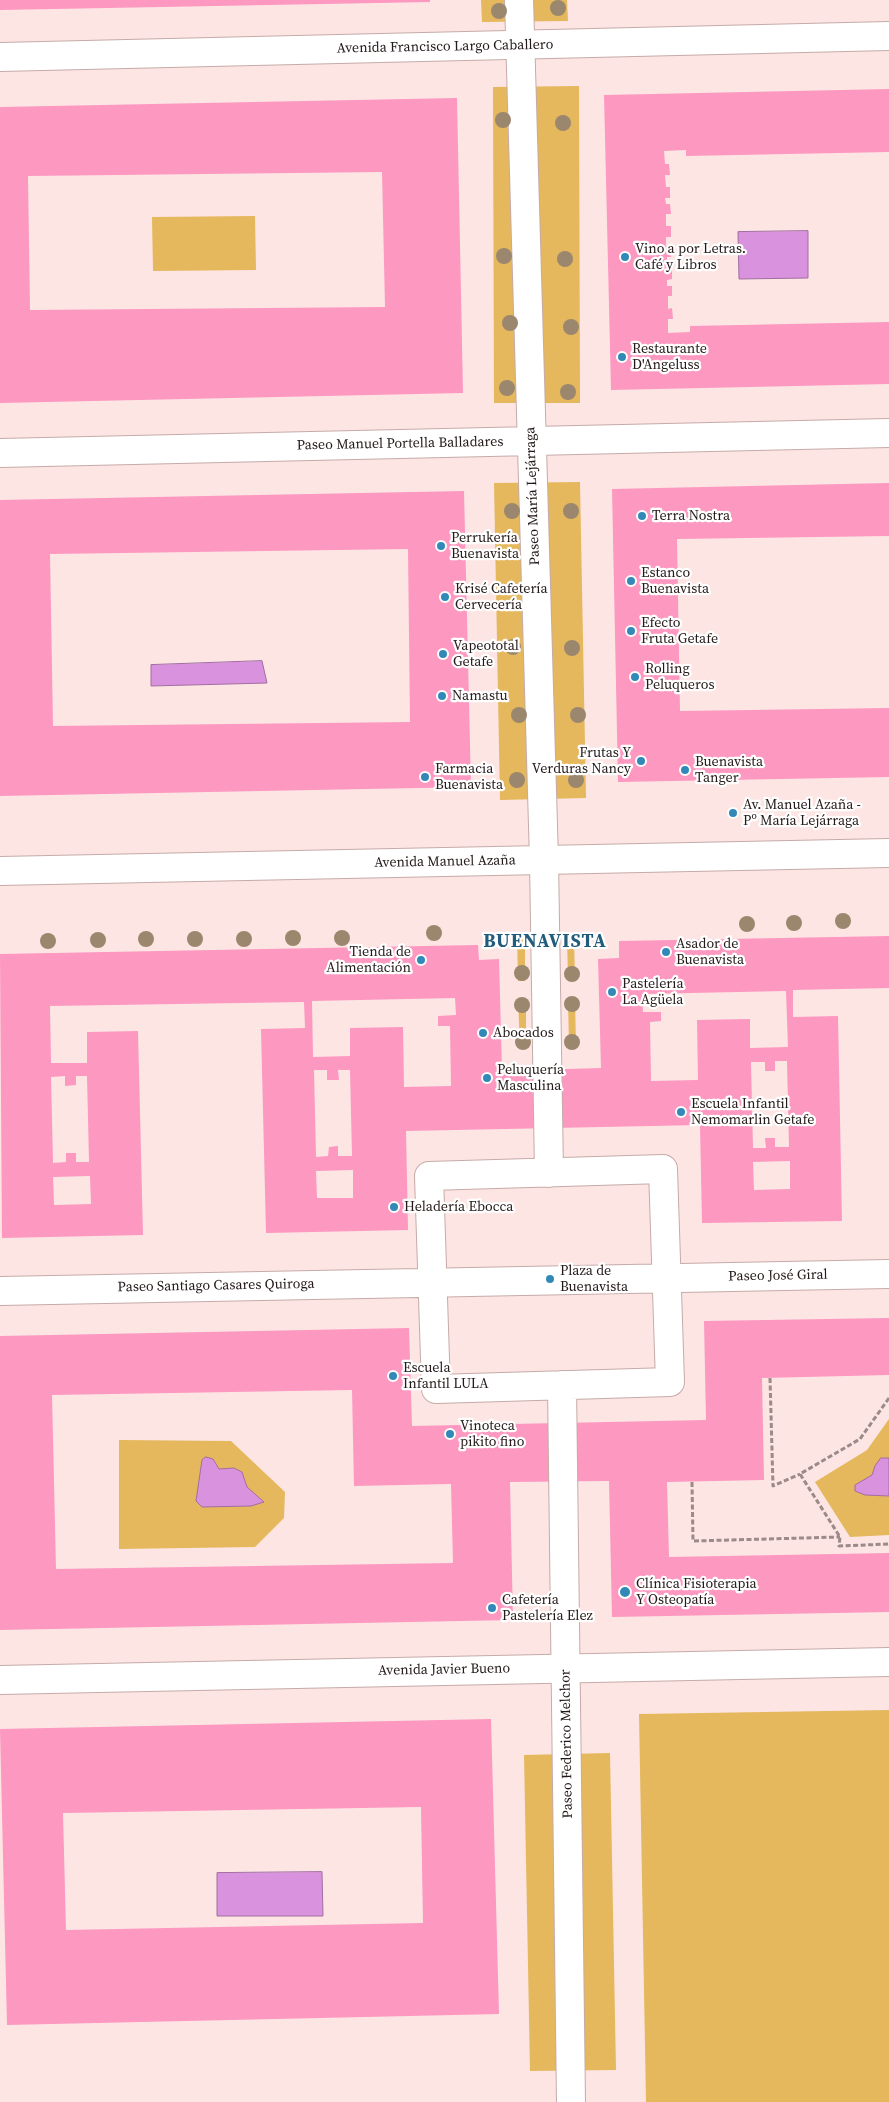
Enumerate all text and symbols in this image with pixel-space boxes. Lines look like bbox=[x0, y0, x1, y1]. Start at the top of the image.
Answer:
street label: Avenida Francisco Largo Caballero bbox=[337, 37, 553, 57]
place label: Vino a por Letras. Café y Libros bbox=[635, 241, 746, 274]
marker: Vino a por Letras. Café y Libros bbox=[619, 251, 631, 263]
place label: Restaurante D'Angeluss bbox=[632, 341, 707, 374]
marker: Restaurante D'Angeluss bbox=[616, 351, 628, 363]
street label: Paseo María Lejárraga bbox=[522, 426, 544, 566]
street label: Paseo Manuel Portella Balladares bbox=[296, 434, 504, 454]
place label: Terra Nostra bbox=[652, 508, 730, 524]
marker: Terra Nostra bbox=[636, 510, 648, 522]
place label: Perrukería Buenavista bbox=[451, 530, 519, 562]
marker: Perrukería Buenavista bbox=[435, 540, 447, 552]
place label: Estanco Buenavista bbox=[641, 565, 709, 598]
marker: Estanco Buenavista bbox=[625, 575, 637, 587]
place label: Krisé Cafetería Cervecería bbox=[455, 581, 548, 614]
marker: Krisé Cafetería Cervecería bbox=[439, 591, 451, 603]
place label: Efecto Fruta Getafe bbox=[641, 615, 718, 648]
marker: Efecto Fruta Getafe bbox=[625, 625, 637, 637]
place label: Vapeototal Getafe bbox=[453, 638, 519, 670]
marker: Vapeototal Getafe bbox=[437, 648, 449, 660]
place label: Rolling Peluqueros bbox=[645, 661, 715, 694]
marker: Rolling Peluqueros bbox=[629, 671, 641, 683]
place label: Namastu bbox=[452, 688, 508, 704]
marker: Namastu bbox=[436, 690, 448, 702]
place label: Frutas Y Verduras Nancy bbox=[532, 745, 631, 778]
place label: Buenavista Tanger bbox=[695, 754, 763, 786]
marker: Frutas Y Verduras Nancy bbox=[635, 755, 647, 767]
place label: Farmacia Buenavista bbox=[435, 761, 503, 794]
marker: Buenavista Tanger bbox=[679, 764, 691, 776]
marker: Farmacia Buenavista bbox=[419, 771, 431, 783]
place label: Av. Manuel Azaña - Pº María Lejárraga bbox=[743, 797, 861, 830]
marker: Av. Manuel Azaña - Pº María Lejárraga bbox=[727, 807, 739, 819]
street label: Avenida Manuel Azaña bbox=[374, 852, 516, 872]
district label: BUENAVISTA bbox=[482, 931, 608, 953]
place label: Asador de Buenavista bbox=[676, 936, 744, 969]
place label: Tienda de Alimentación bbox=[326, 944, 411, 976]
marker: Asador de Buenavista bbox=[660, 946, 672, 958]
marker: Tienda de Alimentación bbox=[415, 954, 427, 966]
place label: Pastelería La Agüela bbox=[622, 976, 684, 1009]
marker: Pastelería La Agüela bbox=[606, 986, 618, 998]
place label: Abocados bbox=[493, 1025, 554, 1041]
marker: Abocados bbox=[477, 1027, 489, 1039]
place label: Peluquería Masculina bbox=[497, 1062, 564, 1094]
marker: Peluquería Masculina bbox=[481, 1072, 493, 1084]
place label: Escuela Infantil Nemomarlin Getafe bbox=[691, 1096, 814, 1128]
marker: Escuela Infantil Nemomarlin Getafe bbox=[675, 1106, 687, 1118]
place label: Heladería Ebocca bbox=[404, 1199, 513, 1215]
marker: Heladería Ebocca bbox=[388, 1201, 400, 1213]
place label: Plaza de Buenavista bbox=[560, 1263, 628, 1295]
street label: Paseo José Giral bbox=[728, 1267, 828, 1285]
marker: Plaza de Buenavista bbox=[544, 1273, 556, 1285]
street label: Paseo Santiago Casares Quiroga bbox=[117, 1276, 315, 1296]
place label: Escuela Infantil LULA bbox=[403, 1360, 488, 1392]
marker: Escuela Infantil LULA bbox=[387, 1370, 399, 1382]
place label: Vinoteca pikito fino bbox=[460, 1418, 524, 1450]
marker: Vinoteca pikito fino bbox=[444, 1428, 456, 1440]
place label: Clínica Fisioterapia Y Osteopatía bbox=[636, 1576, 757, 1608]
marker: Clínica Fisioterapia Y Osteopatía bbox=[618, 1585, 632, 1599]
place label: Cafetería Pastelería Elez bbox=[502, 1592, 593, 1624]
marker: Cafetería Pastelería Elez bbox=[486, 1602, 498, 1614]
street label: Avenida Javier Bueno bbox=[378, 1660, 510, 1680]
street label: Paseo Federico Melchor bbox=[557, 1669, 577, 1819]

